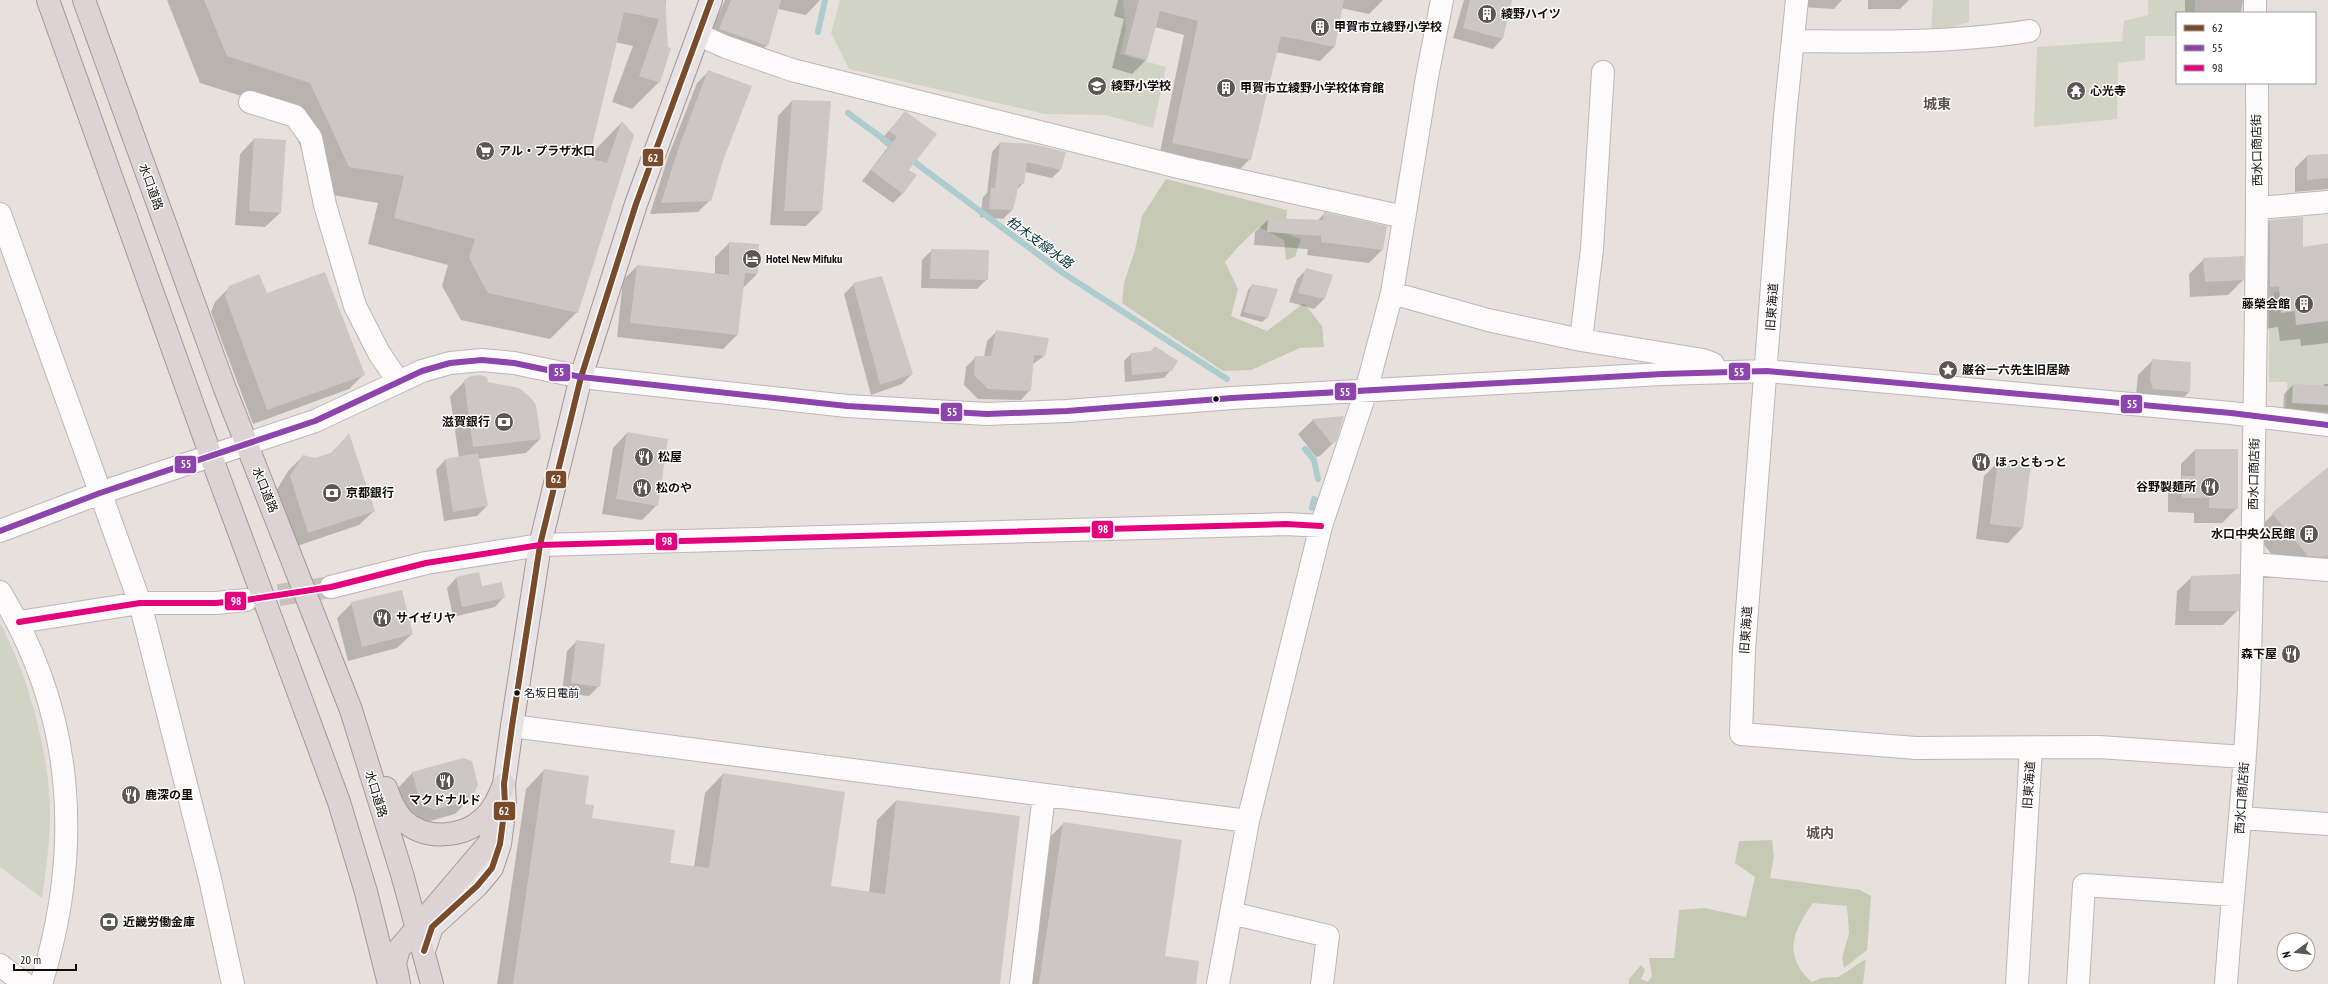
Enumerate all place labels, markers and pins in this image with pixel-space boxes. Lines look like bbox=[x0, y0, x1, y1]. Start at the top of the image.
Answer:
building icon: 綾野ハイツ bbox=[1476, 3, 1498, 25]
place label: 綾野ハイツ bbox=[1501, 6, 1561, 21]
building icon: 甲賀市立綾野小学校 bbox=[1309, 16, 1331, 38]
place label: 甲賀市立綾野小学校 bbox=[1334, 19, 1442, 34]
school or university icon: 綾野小学校 bbox=[1086, 75, 1108, 97]
building icon: 甲賀市立綾野小学校体育館 bbox=[1215, 77, 1237, 99]
place label: 綾野小学校 bbox=[1111, 78, 1171, 93]
place label: 甲賀市立綾野小学校体育館 bbox=[1240, 80, 1384, 95]
temple icon: 心光寺 bbox=[2065, 80, 2087, 102]
place label: 心光寺 bbox=[2090, 83, 2126, 98]
supermarket icon: アル・プラザ水口 bbox=[474, 140, 496, 162]
place label: アル・プラザ水口 bbox=[499, 143, 595, 158]
hotel icon: Hotel New Mifuku bbox=[741, 248, 763, 270]
place label: Hotel New Mifuku bbox=[766, 251, 842, 266]
building icon: 藤榮会館 bbox=[2293, 293, 2315, 315]
place label: 藤榮会館 bbox=[2242, 296, 2290, 311]
place icon: 巌谷一六先生旧居跡 bbox=[1937, 359, 1959, 381]
place label: 巌谷一六先生旧居跡 bbox=[1962, 362, 2070, 377]
unlabelled marker bbox=[1211, 394, 1221, 404]
bank icon: 滋賀銀行 bbox=[493, 411, 515, 433]
place label: 滋賀銀行 bbox=[442, 414, 490, 429]
restaurant icon: 松屋 bbox=[633, 446, 655, 468]
place label: 松屋 bbox=[658, 449, 682, 464]
restaurant icon: ほっともっと bbox=[1970, 451, 1992, 473]
place label: ほっともっと bbox=[1995, 454, 2067, 469]
restaurant icon: 谷野製麺所 bbox=[2199, 476, 2221, 498]
restaurant icon: 松のや bbox=[631, 477, 653, 499]
place label: 谷野製麺所 bbox=[2136, 479, 2196, 494]
place label: 松のや bbox=[656, 480, 692, 495]
bank icon: 京都銀行 bbox=[321, 482, 343, 504]
place label: 京都銀行 bbox=[346, 485, 394, 500]
building icon: 水口中央公民館 bbox=[2298, 523, 2320, 545]
place label: 水口中央公民館 bbox=[2211, 526, 2295, 541]
restaurant icon: サイゼリヤ bbox=[371, 607, 393, 629]
place label: サイゼリヤ bbox=[396, 610, 456, 625]
restaurant icon: 森下屋 bbox=[2280, 643, 2302, 665]
place label: 森下屋 bbox=[2241, 646, 2277, 661]
place label: 名坂日電前 bbox=[524, 686, 579, 700]
marker: 名坂日電前 bbox=[512, 688, 522, 698]
restaurant icon: マクドナルド bbox=[434, 770, 456, 792]
restaurant icon: 鹿深の里 bbox=[120, 784, 142, 806]
place label: 鹿深の里 bbox=[145, 787, 193, 802]
place label: マクドナルド bbox=[409, 792, 481, 807]
bank icon: 近畿労働金庫 bbox=[98, 911, 120, 933]
place label: 近畿労働金庫 bbox=[123, 914, 195, 929]

